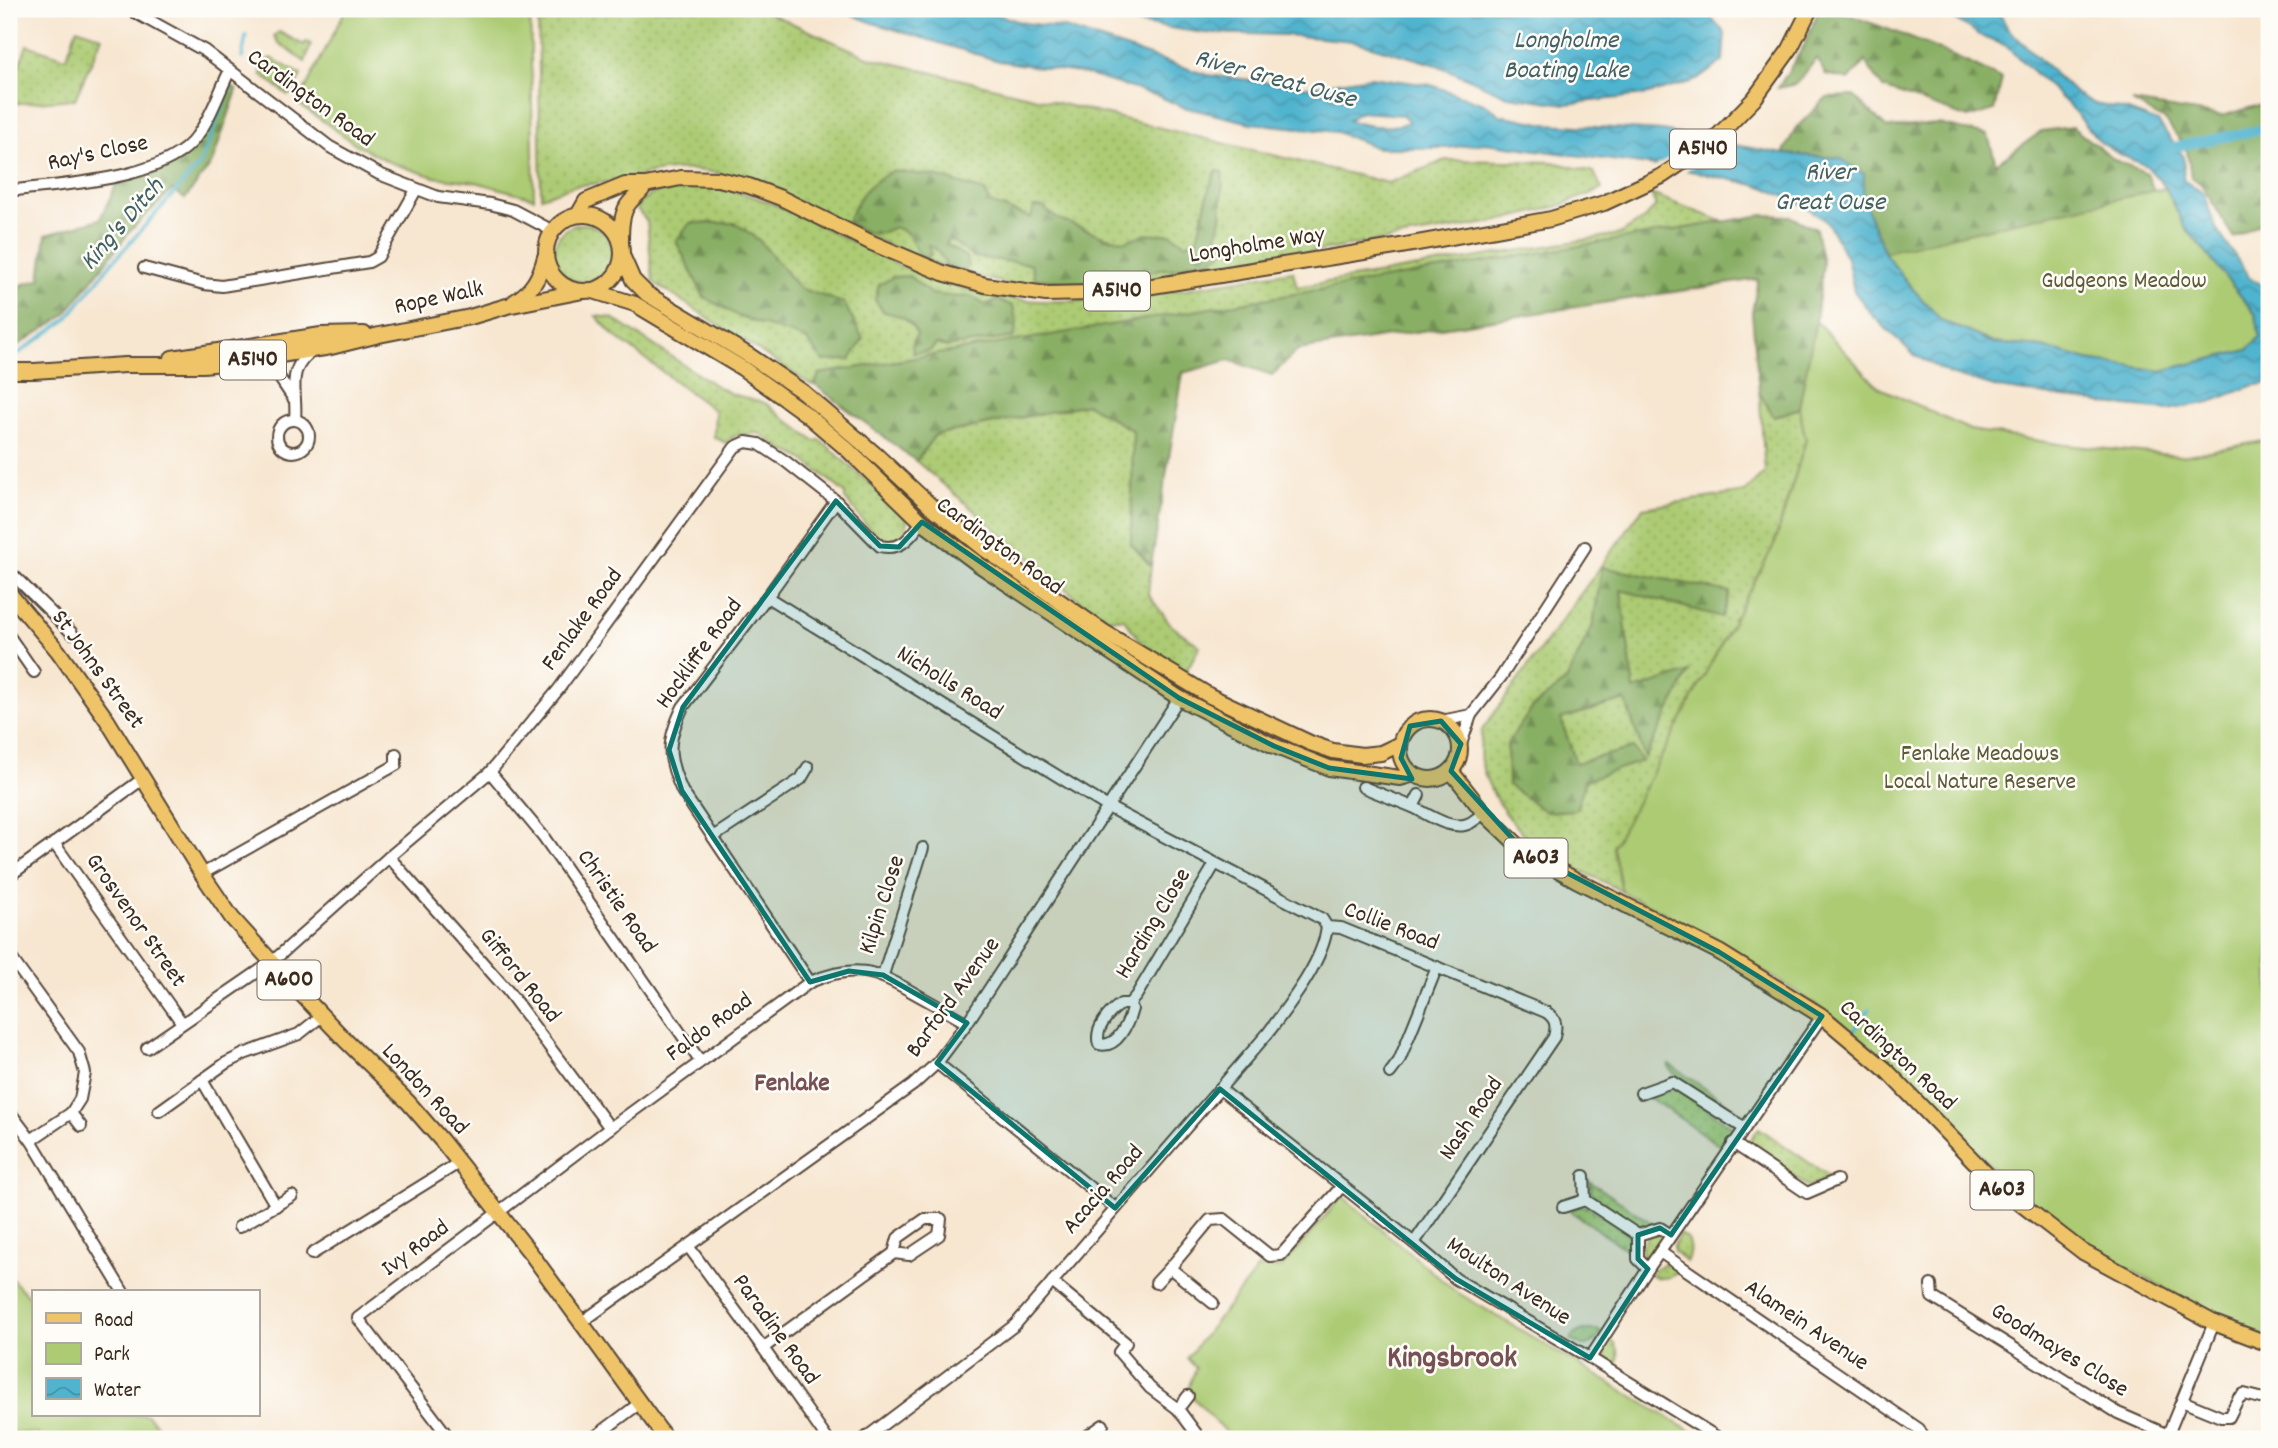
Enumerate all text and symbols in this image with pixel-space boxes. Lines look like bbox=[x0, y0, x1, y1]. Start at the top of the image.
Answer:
water label: Longholme Boating Lake bbox=[1504, 23, 1630, 90]
street label: Cardington Road bbox=[239, 41, 381, 157]
water label: River Great Ouse bbox=[1190, 41, 1361, 120]
street label: Ray's Close bbox=[45, 127, 151, 181]
road number: A5140 bbox=[1670, 130, 1736, 168]
water label: River Great Ouse bbox=[1775, 155, 1887, 222]
water label: King's Ditch bbox=[72, 170, 175, 280]
street label: Longholme Way bbox=[1187, 218, 1328, 273]
park label: Gudgeons Meadow bbox=[2041, 265, 2207, 299]
road number: A5140 bbox=[1084, 272, 1150, 310]
street label: Rope Walk bbox=[391, 273, 487, 325]
road number: A5140 bbox=[220, 340, 286, 380]
street label: Cardington Road bbox=[928, 489, 1070, 605]
street label: Fenlake Road bbox=[534, 561, 632, 679]
street label: Hockliffe Road bbox=[648, 592, 752, 716]
street label: St Johns Street bbox=[42, 603, 152, 737]
street label: Nicholls Road bbox=[889, 638, 1009, 730]
park label: Fenlake Meadows Local Nature Reserve bbox=[1884, 738, 2076, 800]
road number: A603 bbox=[1504, 838, 1568, 878]
street label: Christie Road bbox=[568, 843, 664, 961]
street label: Grosvenor Street bbox=[76, 847, 194, 995]
street label: Kilpin Close bbox=[851, 851, 915, 959]
street label: Harding Close bbox=[1107, 862, 1201, 986]
street label: Collie Road bbox=[1339, 893, 1443, 961]
street label: Gifford Road bbox=[470, 921, 568, 1031]
street label: Barford Avenue bbox=[899, 931, 1009, 1065]
road number: A600 bbox=[258, 960, 320, 1000]
street label: Faldo Road bbox=[660, 985, 760, 1071]
street label: Cardington Road bbox=[1830, 992, 1964, 1120]
street label: London Road bbox=[372, 1036, 476, 1144]
district label: Fenlake bbox=[754, 1066, 830, 1103]
street label: Nash Road bbox=[1431, 1070, 1513, 1168]
street label: Acacia Road bbox=[1055, 1137, 1153, 1243]
road number: A603 bbox=[1970, 1170, 2034, 1210]
street label: Ivy Road bbox=[375, 1212, 457, 1286]
street label: Moulton Avenue bbox=[1439, 1229, 1577, 1335]
street label: Paradine Road bbox=[723, 1267, 827, 1393]
street label: Alamein Avenue bbox=[1737, 1272, 1875, 1380]
legend bbox=[32, 1290, 259, 1416]
street label: Goodmayes Close bbox=[1983, 1295, 2135, 1407]
text: Road bbox=[94, 1307, 133, 1337]
district label: Kingsbrook bbox=[1387, 1337, 1517, 1383]
text: Park bbox=[94, 1341, 130, 1371]
text: Water bbox=[94, 1377, 141, 1407]

